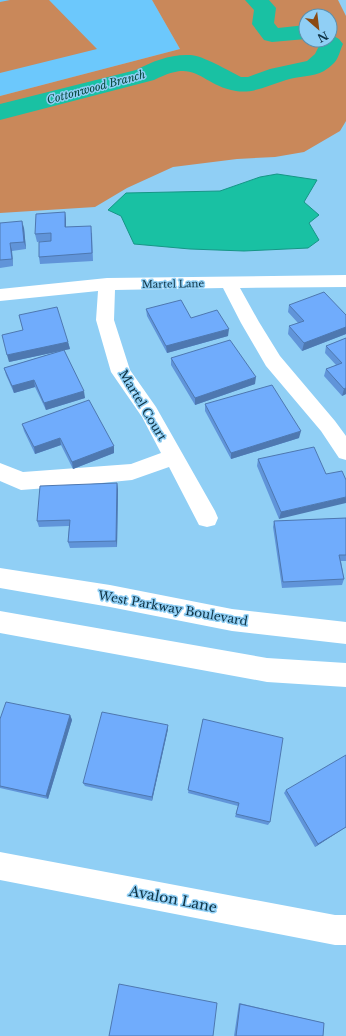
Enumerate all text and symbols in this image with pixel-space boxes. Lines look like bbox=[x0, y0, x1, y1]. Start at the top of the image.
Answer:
north arrow bbox=[298, 8, 338, 48]
text: N bbox=[314, 28, 331, 46]
water label: Cottonwood Branch bbox=[45, 67, 147, 107]
street label: Martel Lane bbox=[142, 277, 205, 291]
street label: Martel Court bbox=[116, 367, 170, 444]
street label: West Parkway Boulevard bbox=[96, 587, 249, 629]
street label: Avalon Lane bbox=[127, 881, 218, 916]

